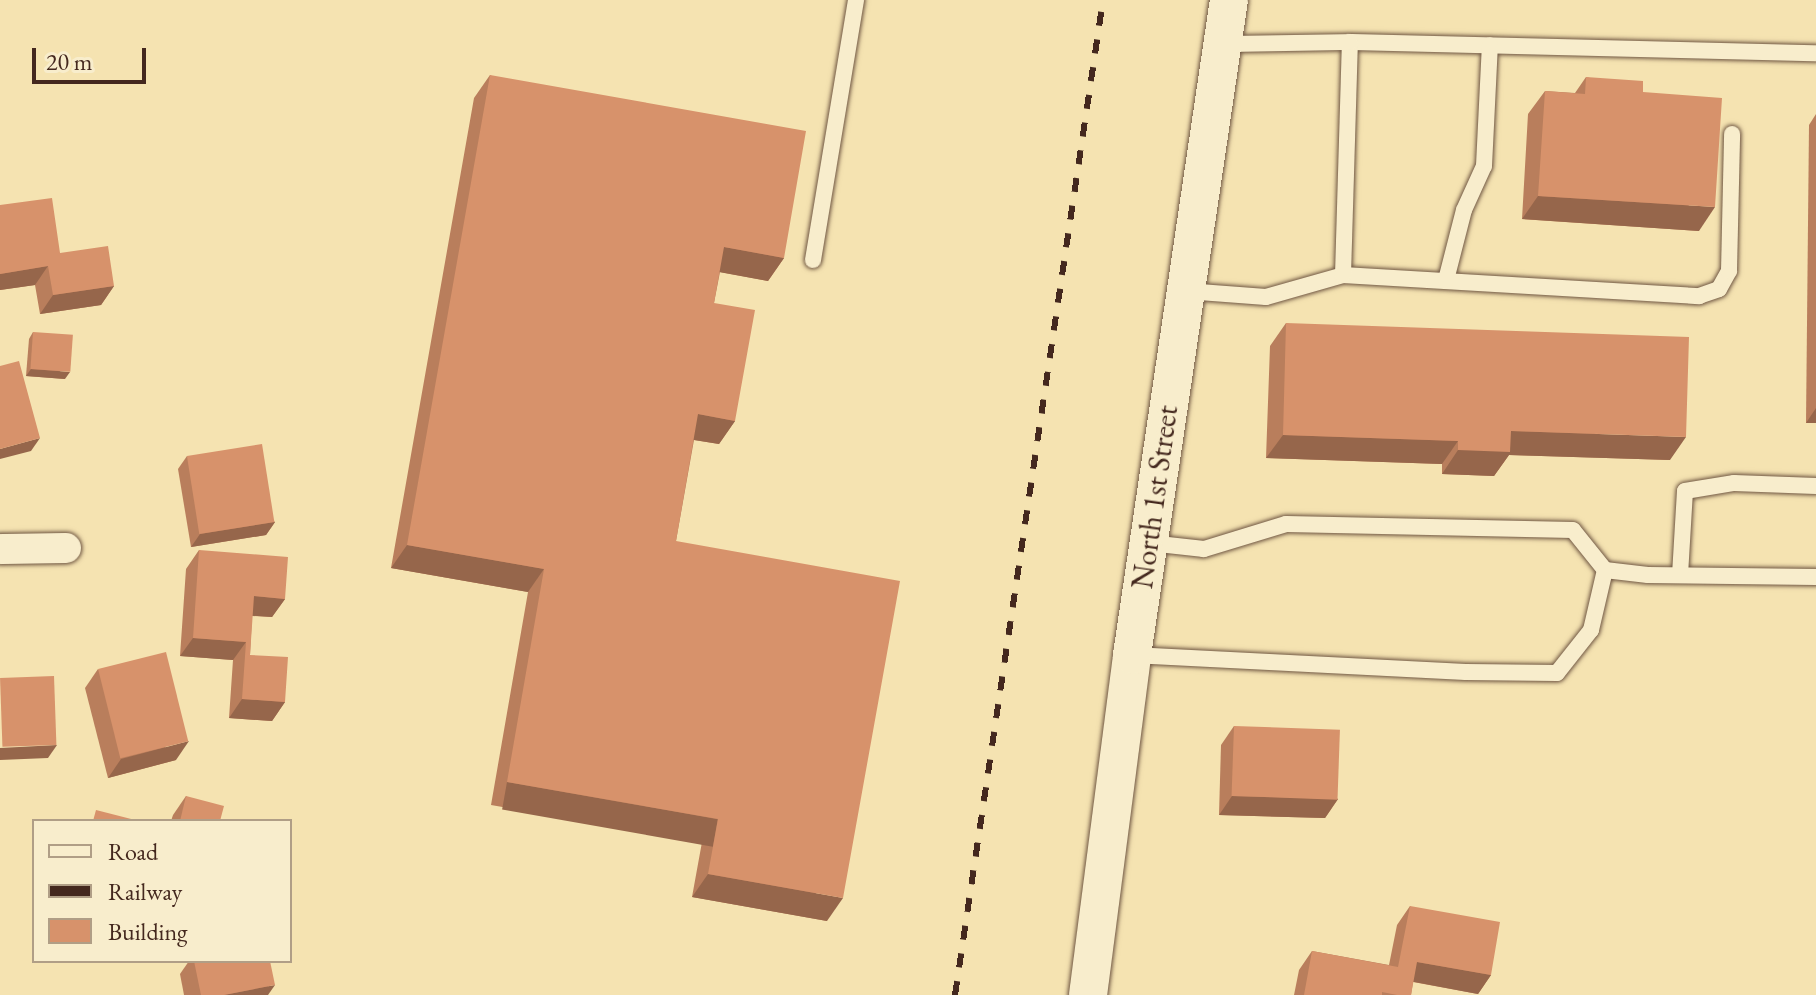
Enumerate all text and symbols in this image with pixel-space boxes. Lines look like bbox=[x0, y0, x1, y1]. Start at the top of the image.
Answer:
scale bar bbox=[36, 32, 150, 82]
text: 20 m bbox=[46, 46, 93, 77]
street label: North 1st Street bbox=[1124, 403, 1186, 591]
legend bbox=[32, 819, 292, 963]
text: Road bbox=[108, 836, 158, 867]
text: Railway bbox=[108, 876, 182, 907]
text: Building bbox=[108, 916, 188, 947]

